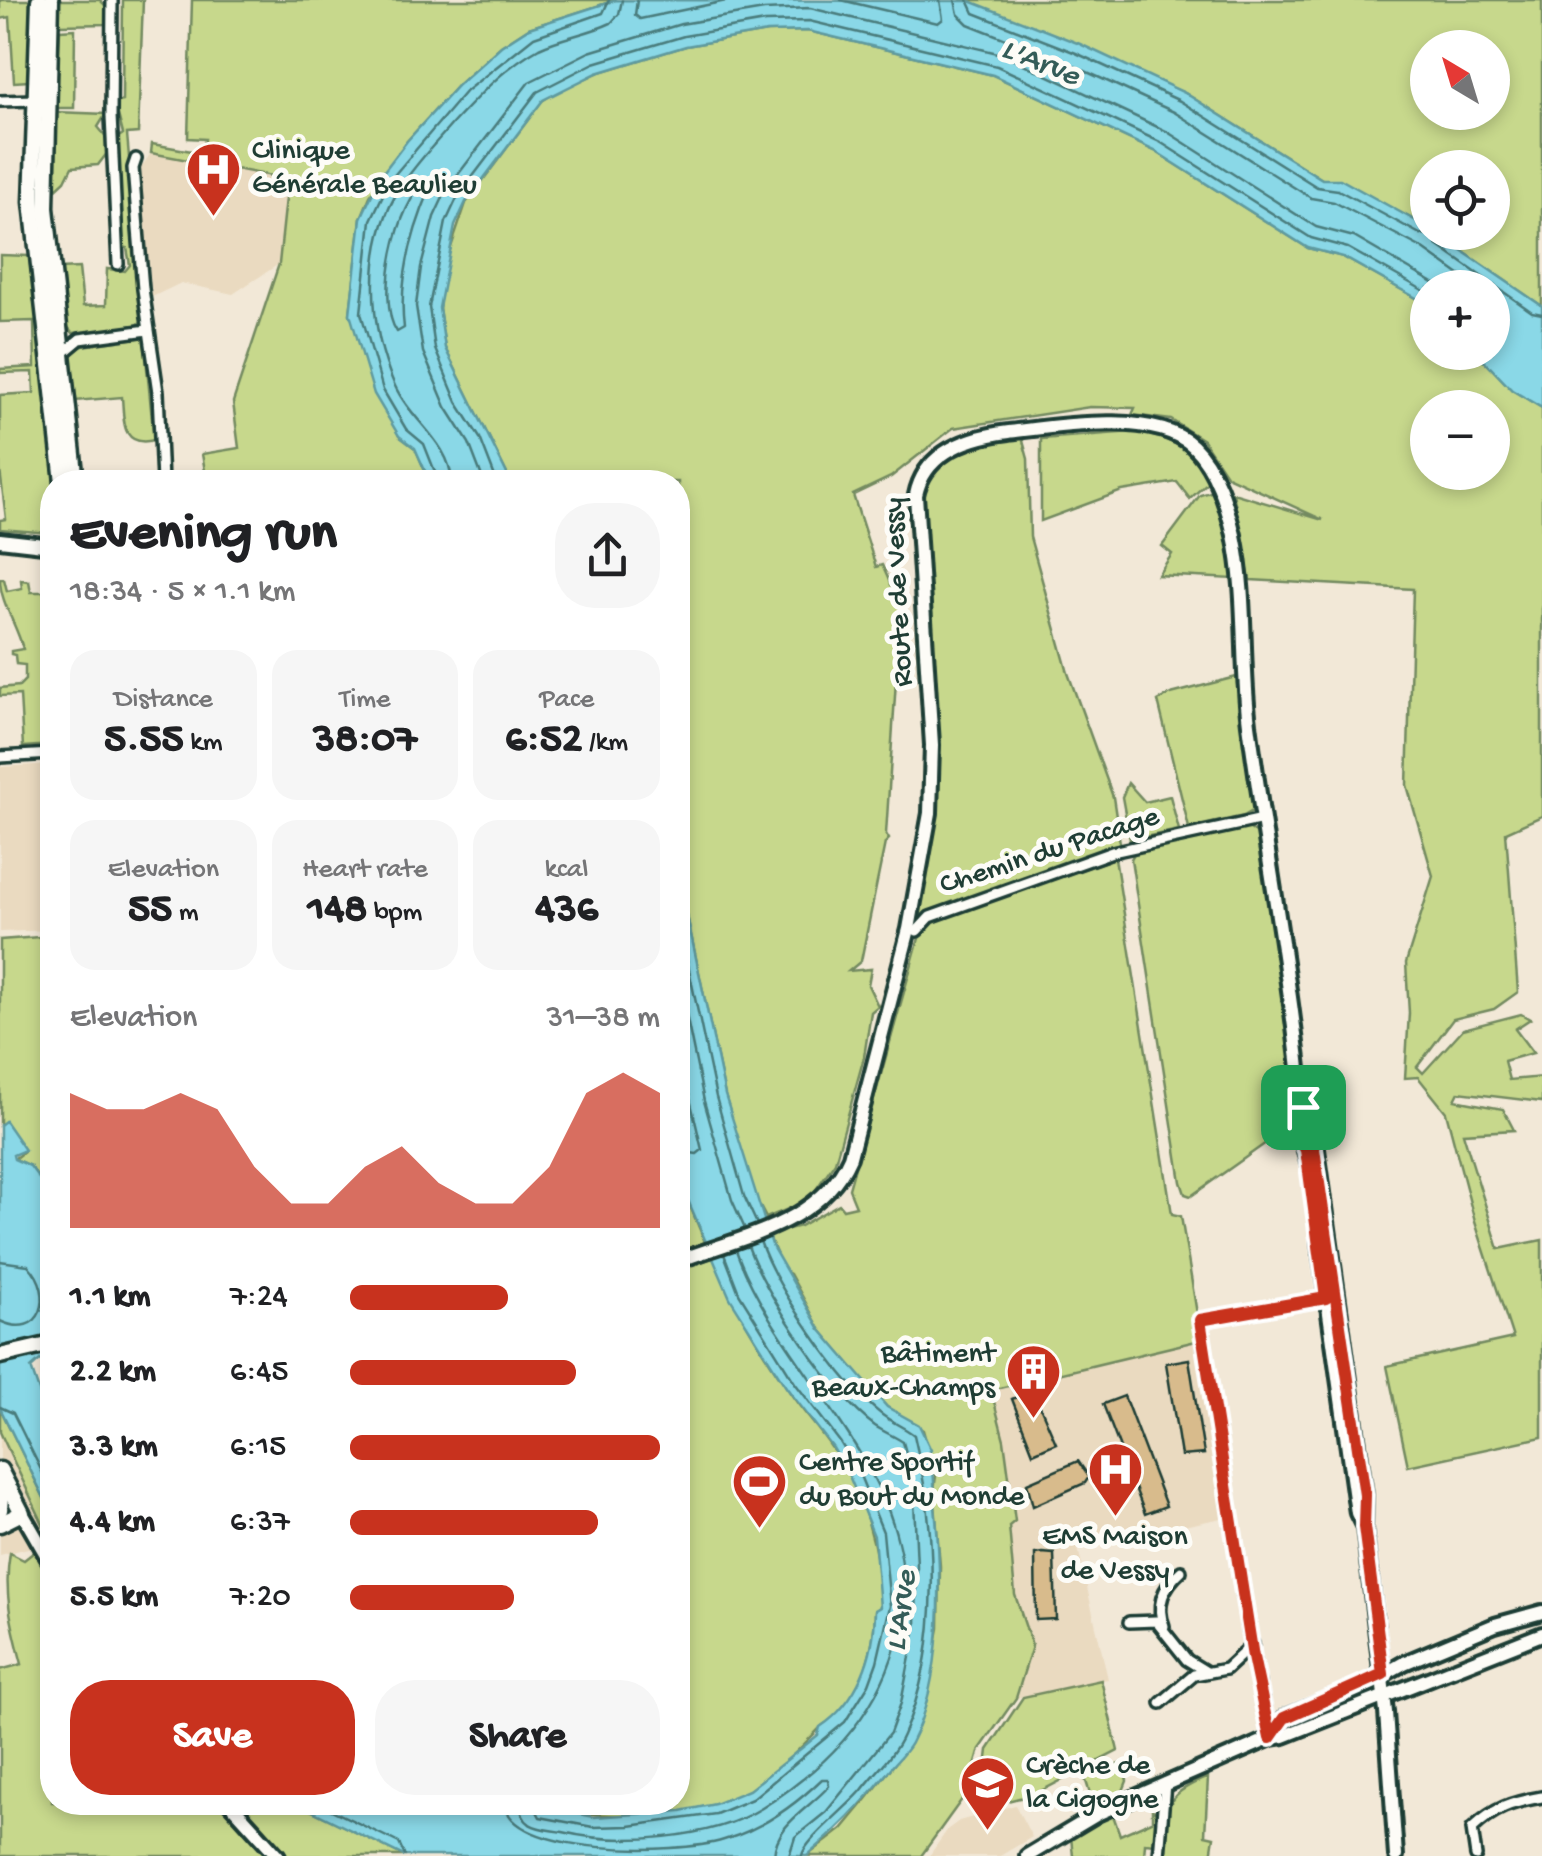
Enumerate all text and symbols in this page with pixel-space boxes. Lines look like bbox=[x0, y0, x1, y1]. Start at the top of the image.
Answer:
north arrow bbox=[1410, 30, 1510, 130]
map controls bbox=[1410, 30, 1510, 490]
water label: L'Arve bbox=[995, 31, 1086, 97]
place label: Clinique Générale Beaulieu bbox=[252, 135, 477, 204]
hospital icon: Clinique Générale Beaulieu bbox=[183, 139, 243, 218]
button: locate bbox=[1410, 150, 1510, 250]
button: + bbox=[1410, 270, 1510, 370]
button: − bbox=[1410, 390, 1510, 490]
street label: Route de Vessy bbox=[878, 496, 922, 687]
button: share bbox=[555, 503, 660, 608]
text: Evening run bbox=[70, 504, 337, 568]
text: 18:34 · 5 × 1.1 km bbox=[70, 574, 295, 612]
text: Distance bbox=[114, 684, 213, 717]
text: Time bbox=[339, 684, 391, 717]
text: Pace bbox=[539, 684, 594, 717]
text: 5.55 bbox=[104, 717, 184, 766]
text: 38:07 bbox=[313, 717, 417, 766]
text: 6:52 bbox=[505, 717, 582, 766]
text: km bbox=[184, 727, 223, 760]
text: /km bbox=[582, 727, 628, 760]
street label: Chemin du Pacage bbox=[936, 800, 1164, 904]
text: Elevation bbox=[108, 854, 219, 887]
text: Heart rate bbox=[302, 854, 428, 887]
text: kcal bbox=[545, 854, 589, 887]
text: 55 bbox=[128, 887, 172, 936]
text: 148 bbox=[308, 887, 367, 936]
text: 436 bbox=[535, 887, 598, 936]
text: m bbox=[172, 897, 199, 930]
text: bpm bbox=[367, 897, 422, 930]
text: Elevation bbox=[70, 1000, 197, 1038]
text: 31–38 m bbox=[546, 1000, 660, 1038]
pin bbox=[1261, 1065, 1346, 1150]
icon: arrive bbox=[1276, 1080, 1331, 1135]
text: 1.1 km bbox=[70, 1279, 150, 1317]
text: 7:24 bbox=[230, 1279, 288, 1317]
place label: Bâtiment Beaux-Champs bbox=[811, 1338, 998, 1407]
building icon: Bâtiment Beaux-Champs bbox=[1004, 1342, 1064, 1421]
text: 2.2 km bbox=[70, 1354, 156, 1392]
text: 6:45 bbox=[230, 1354, 288, 1392]
text: 3.3 km bbox=[70, 1429, 158, 1467]
text: 6:15 bbox=[230, 1429, 286, 1467]
hospital icon: EMS Maison de Vessy bbox=[1085, 1440, 1145, 1519]
place label: Centre Sportif du Bout du Monde bbox=[799, 1447, 1025, 1516]
sports icon: Centre Sportif du Bout du Monde bbox=[730, 1451, 790, 1530]
text: 4.4 km bbox=[70, 1504, 155, 1542]
text: 6:37 bbox=[230, 1504, 290, 1542]
place label: EMS Maison de Vessy bbox=[1042, 1521, 1188, 1590]
water label: L'Arve bbox=[879, 1567, 928, 1654]
text: 5.5 km bbox=[70, 1579, 158, 1617]
text: 7:20 bbox=[230, 1579, 291, 1617]
button: Save bbox=[70, 1680, 355, 1795]
button: Share bbox=[375, 1680, 660, 1795]
place label: Crèche de la Cigogne bbox=[1026, 1750, 1159, 1819]
school or university icon: Crèche de la Cigogne bbox=[957, 1754, 1017, 1833]

